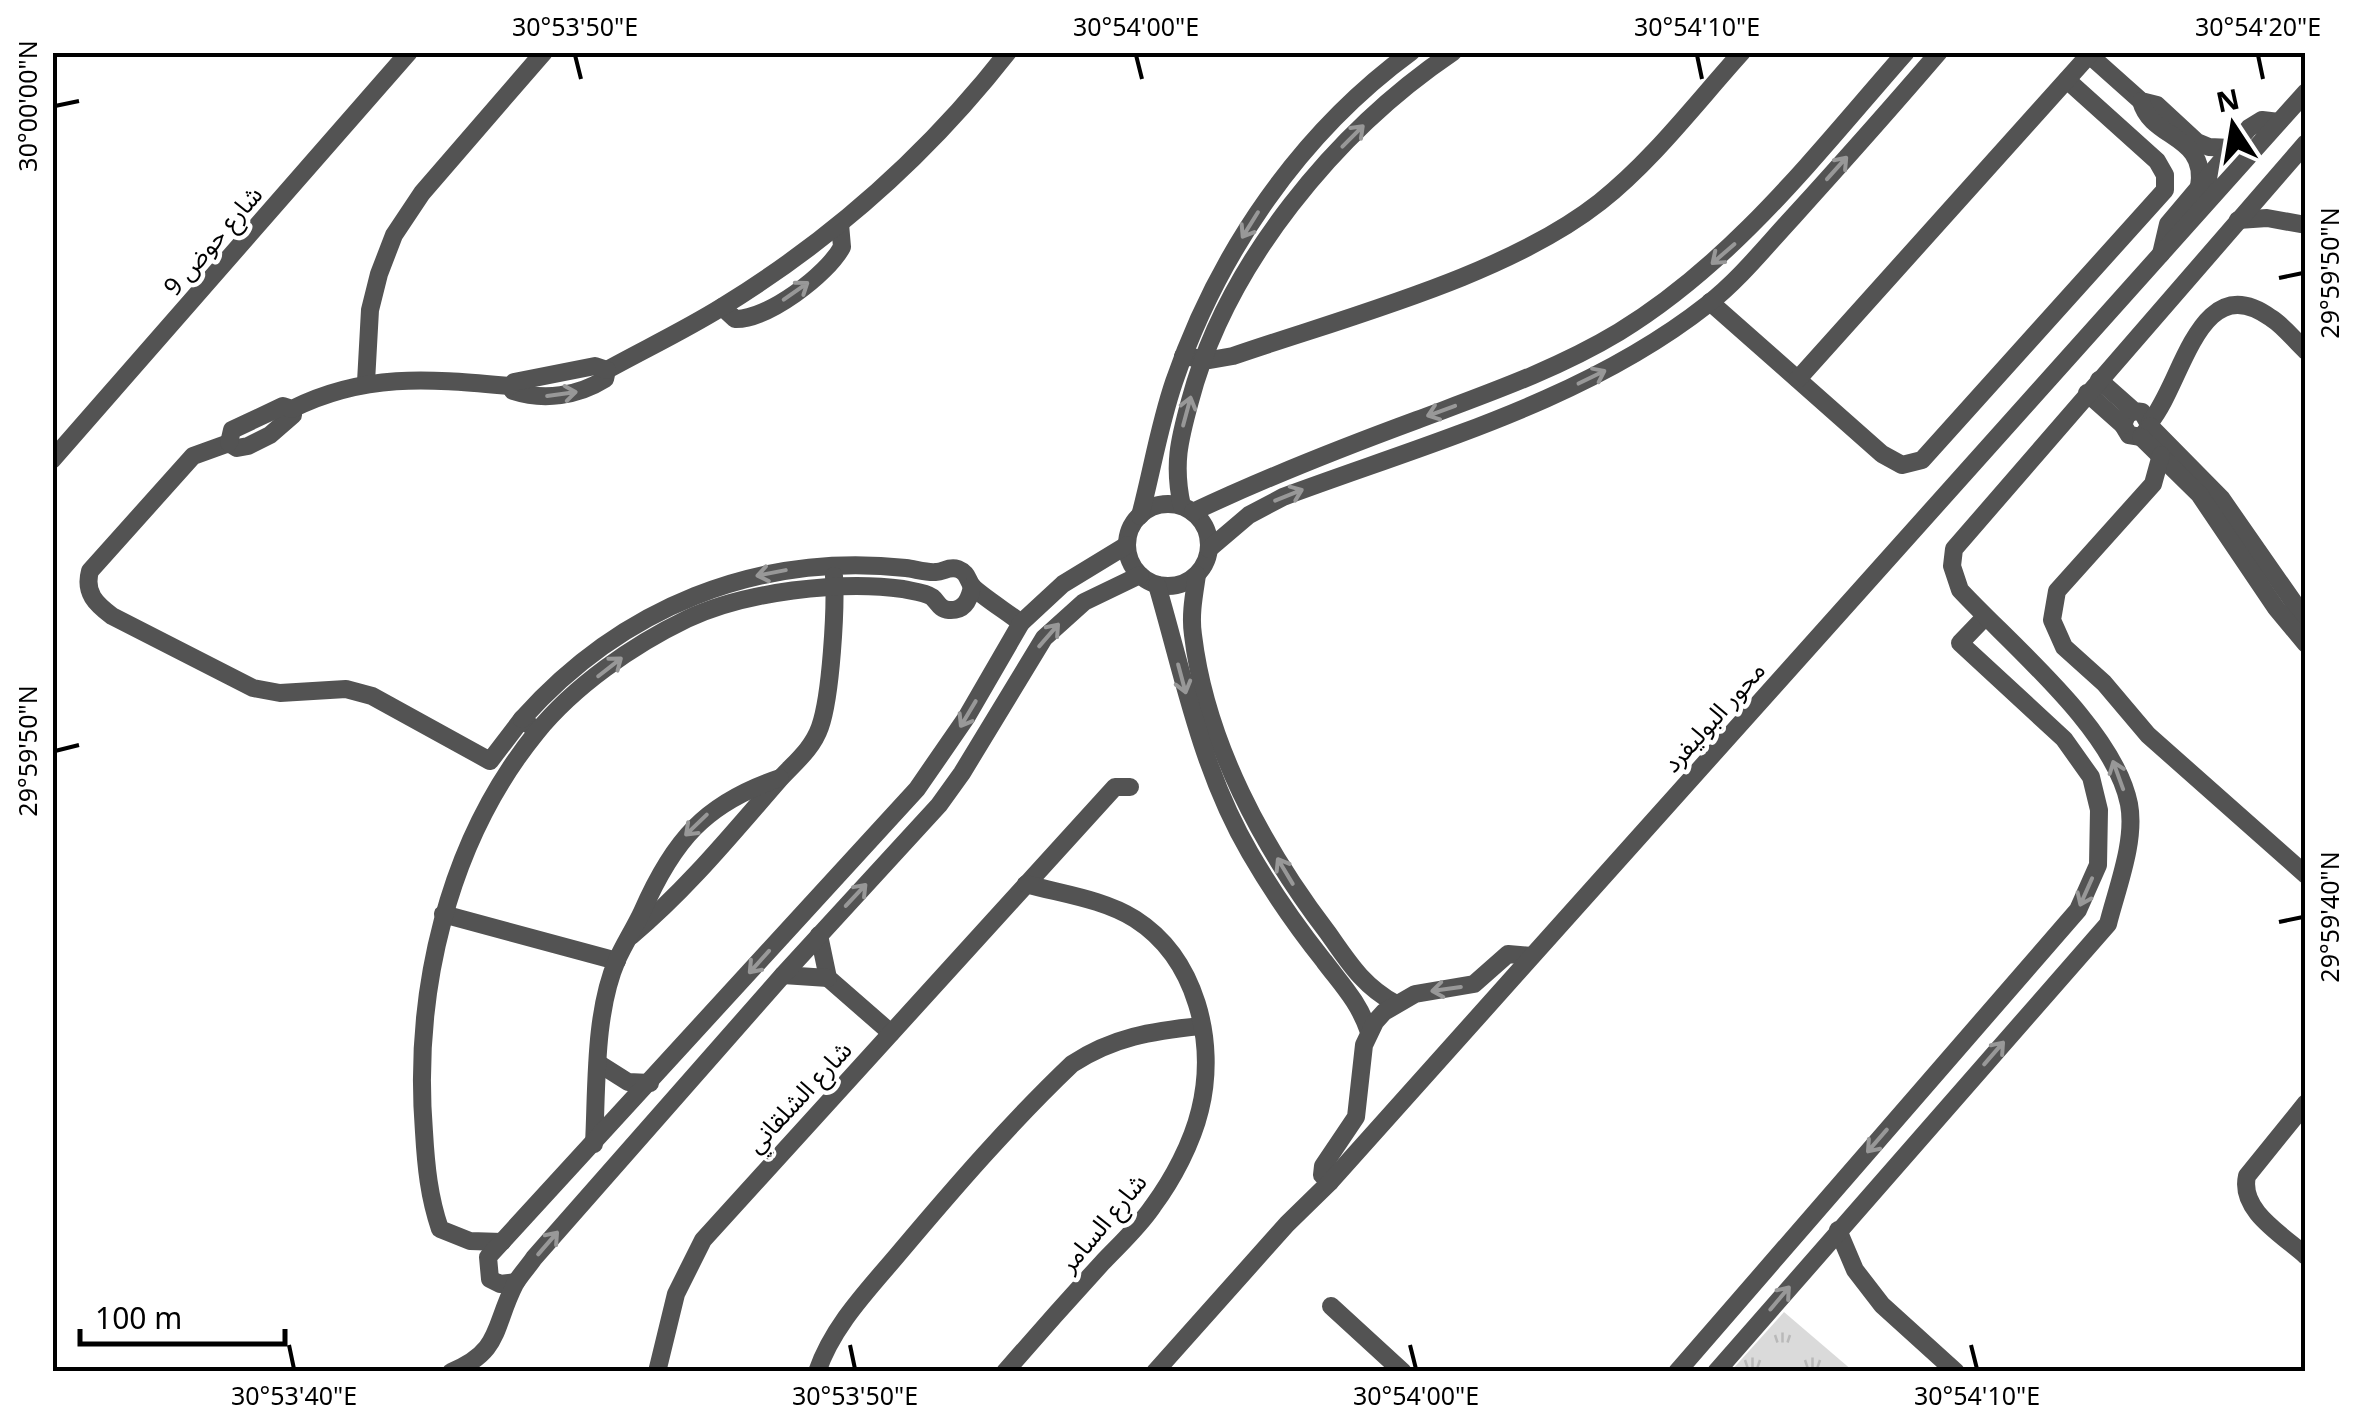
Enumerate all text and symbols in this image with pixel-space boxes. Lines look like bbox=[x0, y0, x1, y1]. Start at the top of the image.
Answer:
text: 30°53'50"E bbox=[512, 9, 638, 43]
text: 30°54'00"E bbox=[1073, 9, 1199, 43]
text: 30°54'10"E bbox=[1634, 9, 1760, 43]
text: 30°54'20"E bbox=[2195, 9, 2321, 43]
text: 30°00'00"N bbox=[10, 40, 44, 172]
north arrow bbox=[2183, 75, 2283, 175]
text: N bbox=[2213, 79, 2243, 121]
one-way arrow bbox=[1340, 124, 1364, 148]
one-way arrow bbox=[1825, 157, 1849, 181]
street label: شارع حوض 9 bbox=[155, 178, 271, 304]
text: 29°59'50"N bbox=[2312, 207, 2346, 339]
one-way arrow bbox=[1240, 210, 1261, 239]
one-way arrow bbox=[1710, 243, 1736, 265]
one-way arrow bbox=[782, 281, 810, 302]
one-way arrow bbox=[1576, 367, 1606, 386]
one-way arrow bbox=[545, 384, 578, 402]
one-way arrow bbox=[1179, 396, 1198, 427]
one-way arrow bbox=[1426, 403, 1457, 421]
one-way arrow bbox=[1273, 485, 1304, 503]
one-way arrow bbox=[755, 564, 788, 583]
one-way arrow bbox=[1037, 623, 1060, 648]
street label: محور البوليفرد bbox=[1654, 653, 1772, 779]
one-way arrow bbox=[597, 656, 623, 678]
one-way arrow bbox=[1173, 663, 1192, 694]
text: 29°59'50"N bbox=[10, 685, 44, 817]
one-way arrow bbox=[958, 699, 978, 728]
one-way arrow bbox=[2108, 761, 2126, 791]
one-way arrow bbox=[685, 813, 709, 837]
text: 29°59'40"N bbox=[2312, 851, 2346, 983]
one-way arrow bbox=[1275, 857, 1295, 886]
one-way arrow bbox=[2076, 876, 2094, 907]
one-way arrow bbox=[845, 883, 868, 908]
one-way arrow bbox=[748, 949, 771, 974]
one-way arrow bbox=[1430, 980, 1463, 998]
street label: شارع الشلقاني bbox=[737, 1033, 861, 1162]
one-way arrow bbox=[1982, 1041, 2005, 1066]
one-way arrow bbox=[1866, 1128, 1889, 1153]
street label: شارع السامر bbox=[1050, 1165, 1156, 1281]
one-way arrow bbox=[536, 1230, 558, 1256]
scale bar bbox=[80, 1284, 285, 1346]
one-way arrow bbox=[1769, 1286, 1792, 1311]
text: 100 m bbox=[95, 1297, 182, 1338]
text: 30°53'40"E bbox=[231, 1378, 357, 1412]
text: 30°53'50"E bbox=[792, 1378, 918, 1412]
text: 30°54'00"E bbox=[1353, 1378, 1479, 1412]
text: 30°54'10"E bbox=[1914, 1378, 2040, 1412]

